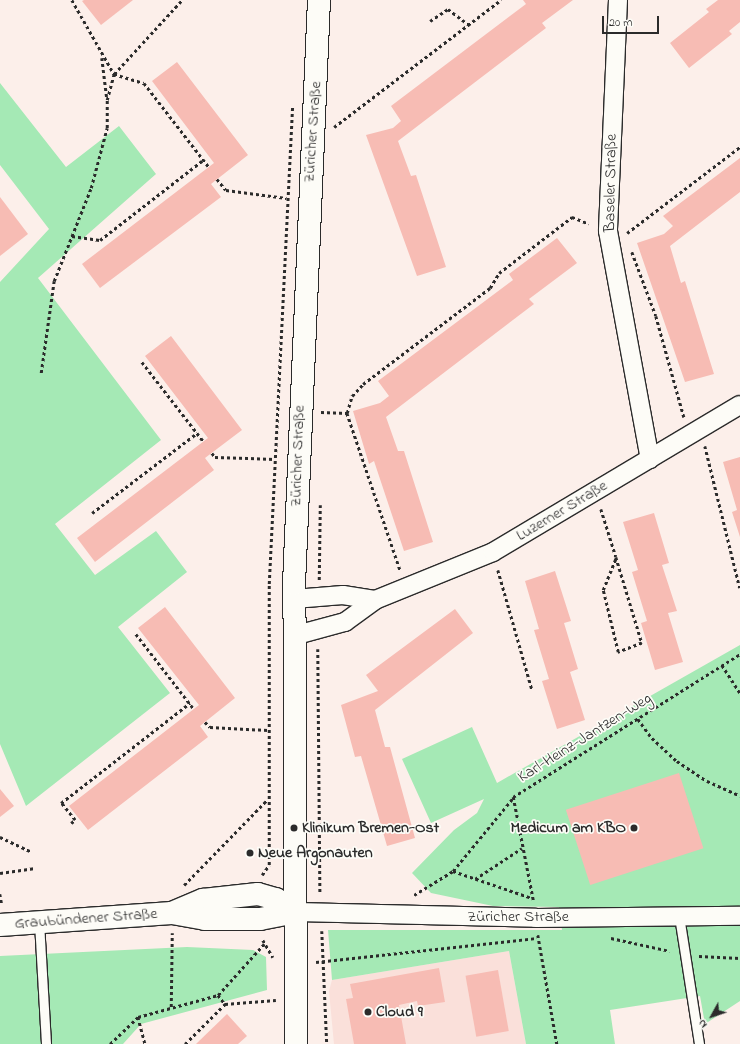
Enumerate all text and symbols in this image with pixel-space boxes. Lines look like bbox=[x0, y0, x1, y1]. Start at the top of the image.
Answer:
scale bar bbox=[604, 8, 661, 34]
text: 20 m bbox=[609, 14, 632, 32]
street label: Züricher Straße bbox=[300, 81, 326, 183]
street label: Baseler Straße bbox=[601, 134, 621, 232]
street label: Züricher Straße bbox=[287, 405, 309, 507]
street label: Luzerner Straße bbox=[513, 476, 611, 546]
street label: Karl-Heinz-Jantzen-Weg bbox=[515, 689, 655, 787]
place label: Klinikum Bremen-Ost bbox=[302, 818, 439, 838]
place label: Medicum am KBO bbox=[511, 818, 626, 838]
marker: Klinikum Bremen-Ost bbox=[289, 823, 299, 833]
marker: Medicum am KBO bbox=[629, 823, 639, 833]
place label: Neue Argonauten bbox=[258, 843, 373, 863]
marker: Neue Argonauten bbox=[245, 848, 255, 858]
street label: Graubündener Straße bbox=[14, 904, 158, 934]
street label: Züricher Straße bbox=[467, 907, 569, 927]
north arrow bbox=[692, 996, 732, 1036]
place label: Cloud 9 bbox=[376, 1002, 423, 1022]
marker: Cloud 9 bbox=[363, 1007, 373, 1017]
text: N bbox=[694, 1016, 711, 1032]

